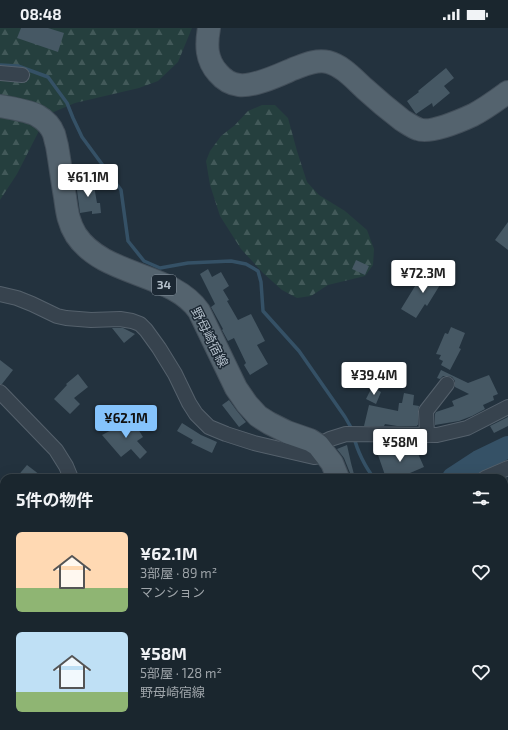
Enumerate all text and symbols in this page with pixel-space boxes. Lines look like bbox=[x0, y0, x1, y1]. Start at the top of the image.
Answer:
text: 08:48 bbox=[20, 5, 62, 23]
pin: ¥61.1M bbox=[55, 164, 121, 198]
text: ¥61.1M bbox=[67, 169, 109, 185]
pin: ¥72.3M bbox=[390, 260, 456, 294]
text: ¥72.3M bbox=[400, 265, 446, 281]
road number: 34 bbox=[152, 275, 176, 295]
street label: 野母崎宿線 bbox=[188, 304, 232, 370]
pin: ¥39.4M bbox=[341, 362, 407, 396]
text: ¥39.4M bbox=[351, 367, 397, 383]
pin: ¥62.1M bbox=[93, 405, 159, 439]
text: ¥62.1M bbox=[104, 410, 148, 426]
pin: ¥58M bbox=[376, 429, 424, 463]
text: ¥58M bbox=[382, 434, 418, 450]
icon: filters bbox=[470, 487, 492, 509]
text: 5件の物件 bbox=[16, 489, 93, 509]
text: ¥62.1M bbox=[140, 543, 198, 563]
icon: home bbox=[48, 548, 96, 596]
icon: heart bbox=[470, 561, 492, 583]
text: 3部屋 · 89 m² bbox=[140, 565, 217, 581]
text: マンション bbox=[140, 584, 205, 600]
text: ¥58M bbox=[140, 643, 187, 663]
icon: home bbox=[48, 648, 96, 696]
icon: heart bbox=[470, 661, 492, 683]
text: 5部屋 · 128 m² bbox=[140, 665, 222, 681]
text: 野母崎宿線 bbox=[140, 684, 205, 700]

